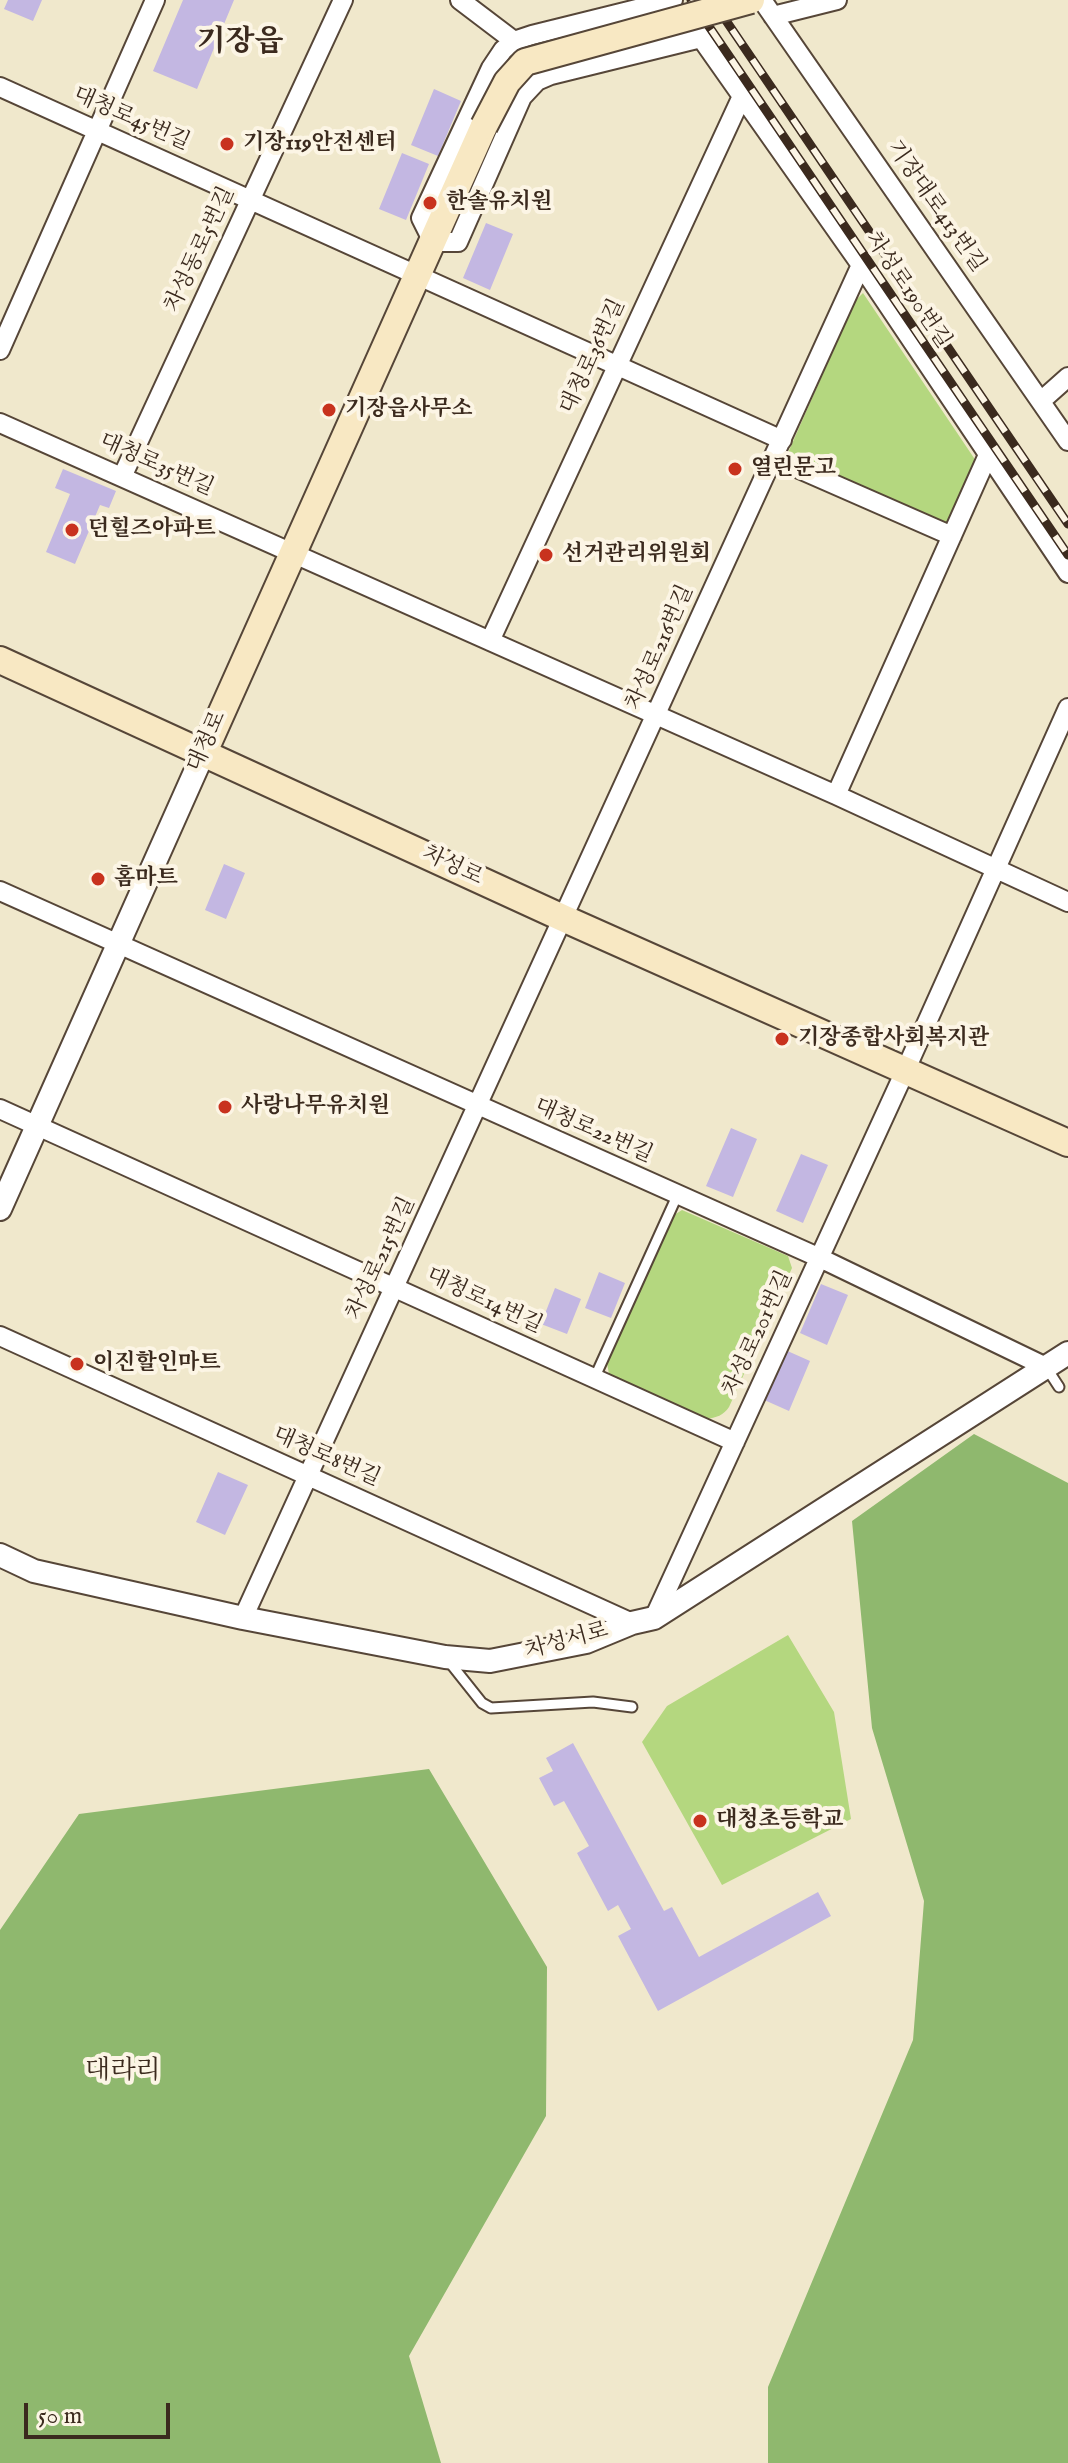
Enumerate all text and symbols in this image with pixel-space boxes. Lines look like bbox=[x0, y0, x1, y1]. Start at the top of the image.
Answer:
district label: 기장읍 bbox=[197, 26, 283, 62]
street label: 대청로45번길 bbox=[69, 83, 193, 157]
place label: 기장119안전센터 bbox=[243, 131, 397, 157]
marker: 기장119안전센터 bbox=[218, 135, 236, 153]
street label: 기장대로413번길 bbox=[880, 136, 990, 278]
street label: 차성동로5번길 bbox=[160, 183, 242, 317]
place label: 한솔유치원 bbox=[446, 190, 552, 216]
marker: 한솔유치원 bbox=[421, 194, 439, 212]
street label: 차성로190번길 bbox=[858, 228, 956, 354]
street label: 대청로36번길 bbox=[556, 295, 632, 419]
place label: 기장읍사무소 bbox=[345, 397, 473, 423]
marker: 기장읍사무소 bbox=[320, 401, 338, 419]
street label: 대청로35번길 bbox=[95, 429, 217, 503]
place label: 열린문고 bbox=[751, 456, 836, 482]
marker: 열린문고 bbox=[726, 460, 744, 478]
place label: 던힐즈아파트 bbox=[88, 517, 216, 543]
marker: 던힐즈아파트 bbox=[63, 521, 81, 539]
place label: 선거관리위원회 bbox=[562, 542, 711, 568]
marker: 선거관리위원회 bbox=[537, 546, 555, 564]
street label: 차성로216번길 bbox=[622, 581, 700, 715]
street label: 대청로 bbox=[183, 708, 233, 776]
street label: 차성로 bbox=[418, 842, 486, 892]
place label: 홈마트 bbox=[114, 866, 178, 892]
marker: 홈마트 bbox=[89, 870, 107, 888]
place label: 기장종합사회복지관 bbox=[798, 1026, 989, 1052]
marker: 기장종합사회복지관 bbox=[773, 1030, 791, 1048]
place label: 사랑나무유치원 bbox=[241, 1094, 390, 1120]
street label: 대청로22번길 bbox=[530, 1094, 656, 1170]
marker: 사랑나무유치원 bbox=[216, 1098, 234, 1116]
street label: 차성로215번길 bbox=[342, 1193, 422, 1325]
street label: 대청로14번길 bbox=[422, 1264, 546, 1340]
street label: 차성로201번길 bbox=[718, 1267, 800, 1401]
place label: 이진할인마트 bbox=[93, 1351, 221, 1377]
marker: 이진할인마트 bbox=[68, 1355, 86, 1373]
street label: 대청로8번길 bbox=[268, 1423, 384, 1493]
street label: 차성서로 bbox=[523, 1618, 611, 1666]
place label: 대청초등학교 bbox=[716, 1808, 844, 1834]
marker: 대청초등학교 bbox=[691, 1812, 709, 1830]
district label: 대라리 bbox=[85, 2057, 161, 2089]
scale bar bbox=[28, 2387, 174, 2437]
text: 50 m bbox=[38, 2401, 82, 2432]

